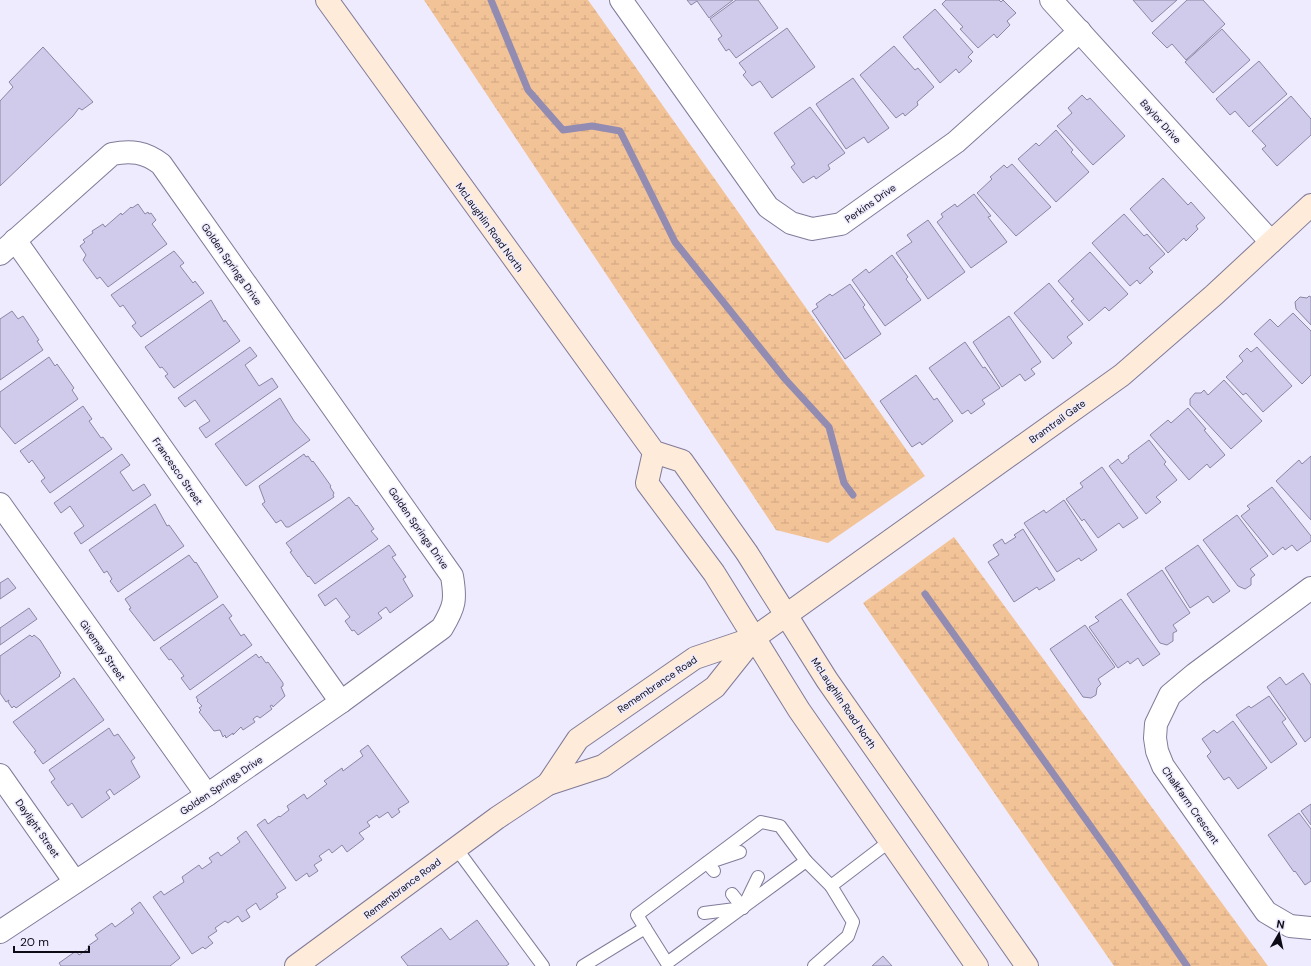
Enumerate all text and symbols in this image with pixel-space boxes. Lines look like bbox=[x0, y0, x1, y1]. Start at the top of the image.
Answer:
street label: Baylor Drive bbox=[1137, 97, 1184, 146]
street label: McLaughlin Road North bbox=[453, 180, 526, 275]
street label: Perkins Drive bbox=[842, 181, 899, 226]
street label: Golden Springs Drive bbox=[198, 221, 265, 308]
street label: Bramtrail Gate bbox=[1026, 396, 1088, 446]
street label: Francesco Street bbox=[150, 435, 206, 508]
street label: Golden Springs Drive bbox=[385, 485, 452, 572]
street label: Givemay Street bbox=[77, 617, 128, 683]
street label: Remembrance Road bbox=[615, 653, 700, 716]
street label: McLaughlin Road North bbox=[808, 655, 879, 752]
street label: Golden Springs Drive bbox=[177, 753, 265, 818]
street label: Chalkfarm Crescent bbox=[1159, 764, 1222, 847]
street label: Daylight Street bbox=[13, 796, 63, 860]
street label: Remembrance Road bbox=[361, 855, 443, 922]
north arrow bbox=[1259, 914, 1299, 954]
text: N bbox=[1276, 917, 1286, 932]
scale bar bbox=[14, 928, 89, 954]
text: 20 m bbox=[20, 934, 49, 950]

